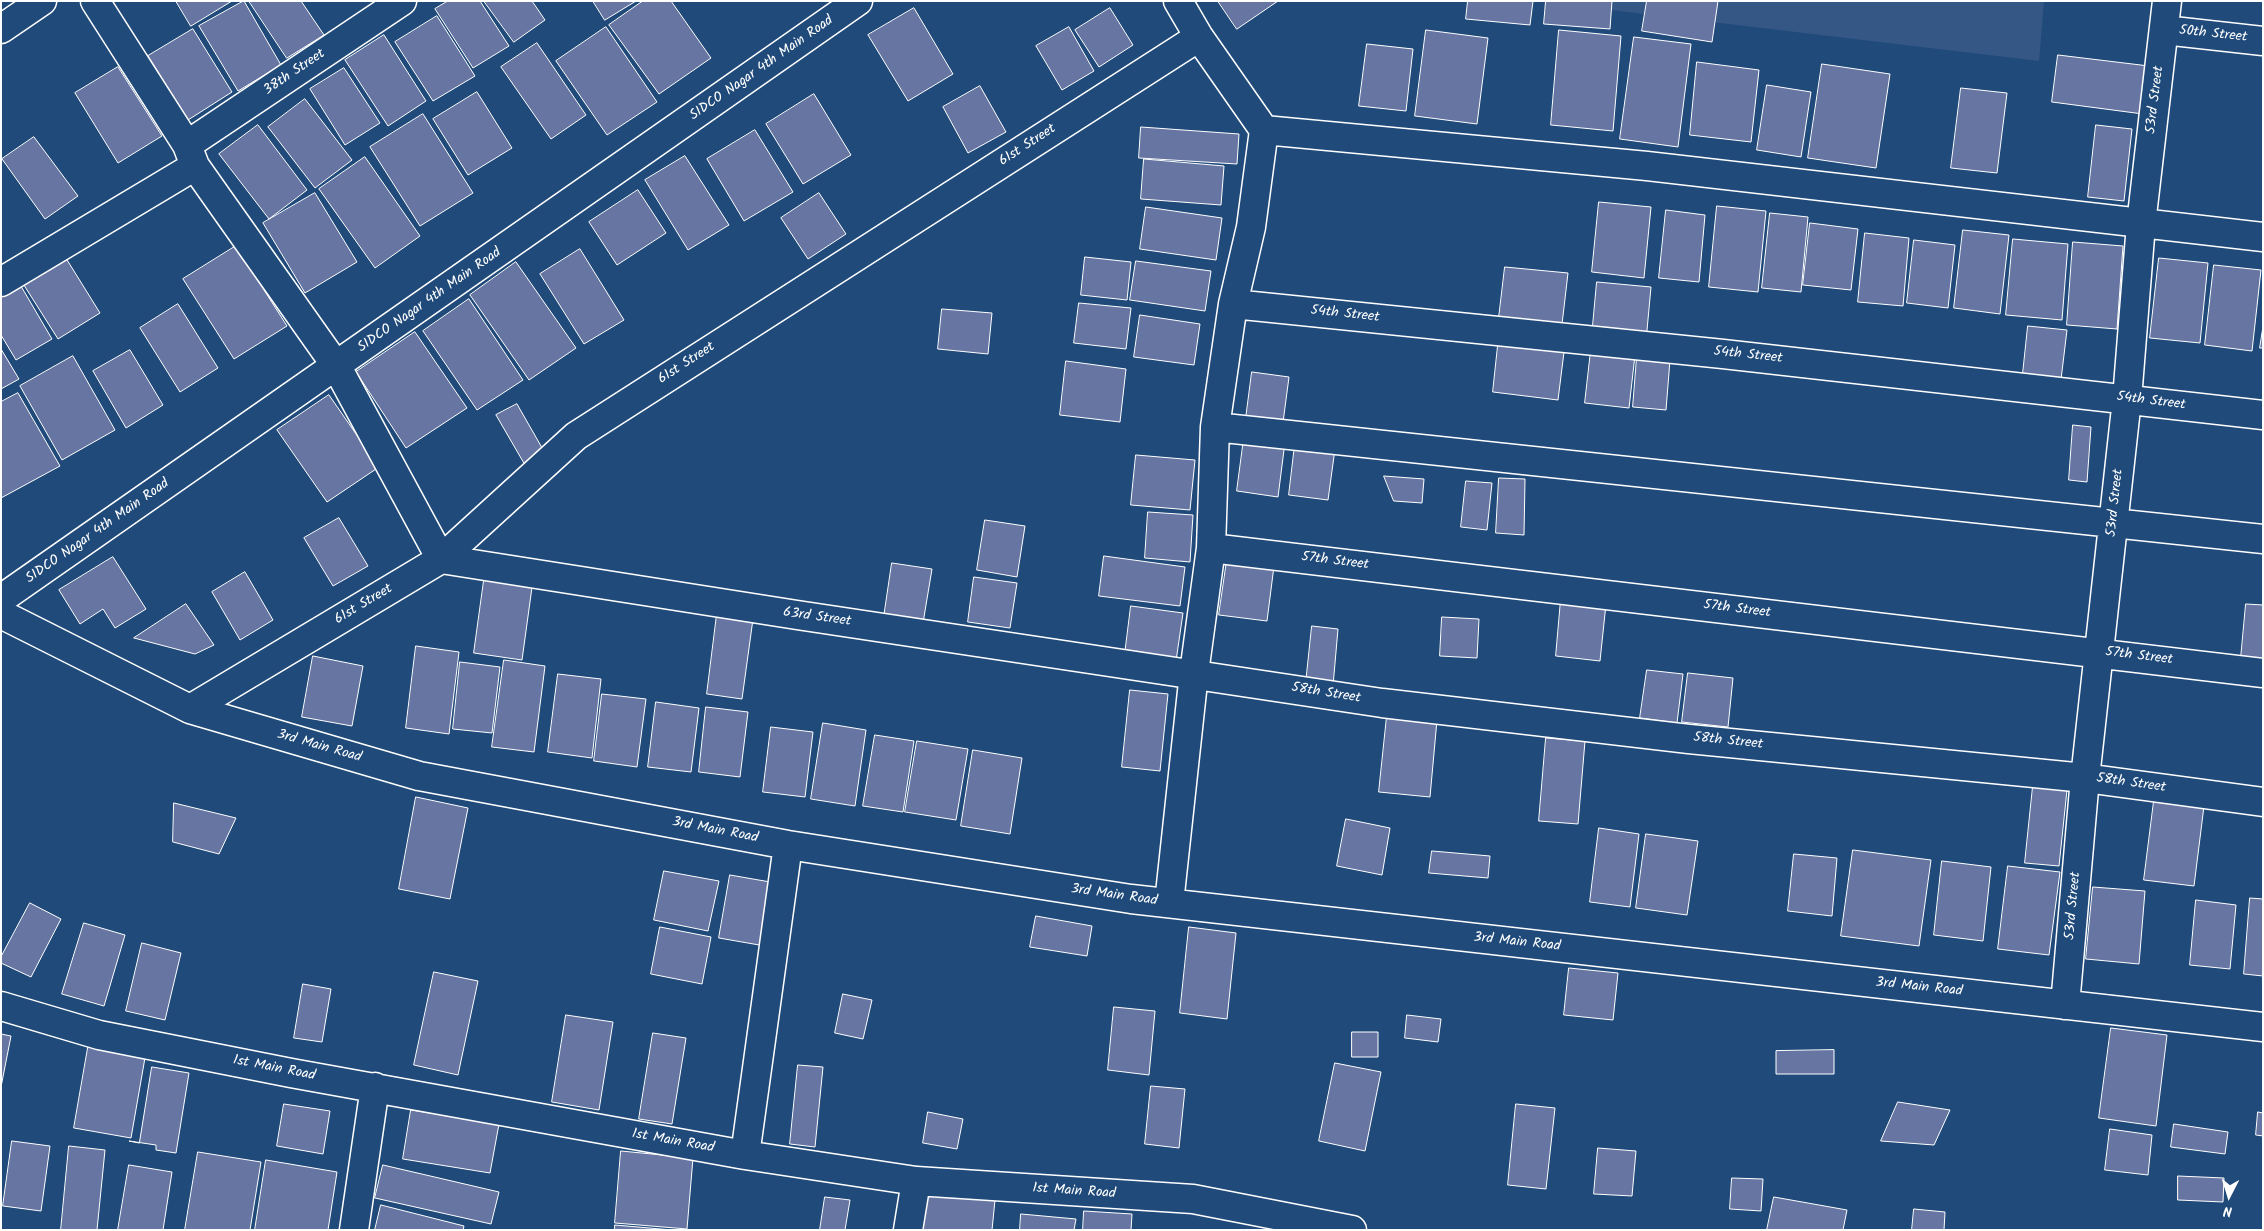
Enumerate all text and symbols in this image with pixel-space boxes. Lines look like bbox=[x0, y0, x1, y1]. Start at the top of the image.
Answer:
street label: SIDCO Nagar 4th Main Road bbox=[687, 13, 837, 125]
street label: 50th Street bbox=[2178, 23, 2248, 47]
street label: 38th Street bbox=[261, 46, 329, 100]
street label: 53rd Street bbox=[2144, 65, 2168, 135]
street label: 61st Street bbox=[996, 121, 1060, 171]
street label: SIDCO Nagar 4th Main Road bbox=[355, 245, 505, 357]
street label: 54th Street bbox=[1310, 303, 1380, 327]
street label: 61st Street bbox=[655, 339, 719, 389]
street label: 54th Street bbox=[1713, 344, 1783, 368]
street label: 54th Street bbox=[2116, 389, 2186, 415]
street label: 53rd Street bbox=[2104, 468, 2128, 538]
street label: SIDCO Nagar 4th Main Road bbox=[23, 476, 173, 588]
street label: 57th Street bbox=[1300, 550, 1370, 574]
street label: 61st Street bbox=[332, 581, 396, 629]
street label: 57th Street bbox=[1702, 598, 1772, 622]
street label: 63rd Street bbox=[782, 605, 852, 631]
street label: 57th Street bbox=[2104, 645, 2174, 669]
street label: 58th Street bbox=[1290, 680, 1362, 708]
street label: 3rd Main Road bbox=[275, 727, 363, 767]
street label: 58th Street bbox=[1692, 730, 1764, 754]
street label: 58th Street bbox=[2095, 771, 2167, 797]
street label: 3rd Main Road bbox=[671, 814, 759, 848]
street label: 53rd Street bbox=[2063, 871, 2085, 941]
street label: 3rd Main Road bbox=[1070, 882, 1158, 910]
street label: 3rd Main Road bbox=[1473, 930, 1561, 956]
street label: 3rd Main Road bbox=[1875, 975, 1963, 1001]
street label: 1st Main Road bbox=[231, 1053, 317, 1085]
street label: 1st Main Road bbox=[630, 1126, 716, 1158]
north arrow bbox=[2204, 1171, 2254, 1221]
street label: 1st Main Road bbox=[1032, 1181, 1116, 1203]
text: N bbox=[2222, 1200, 2233, 1222]

